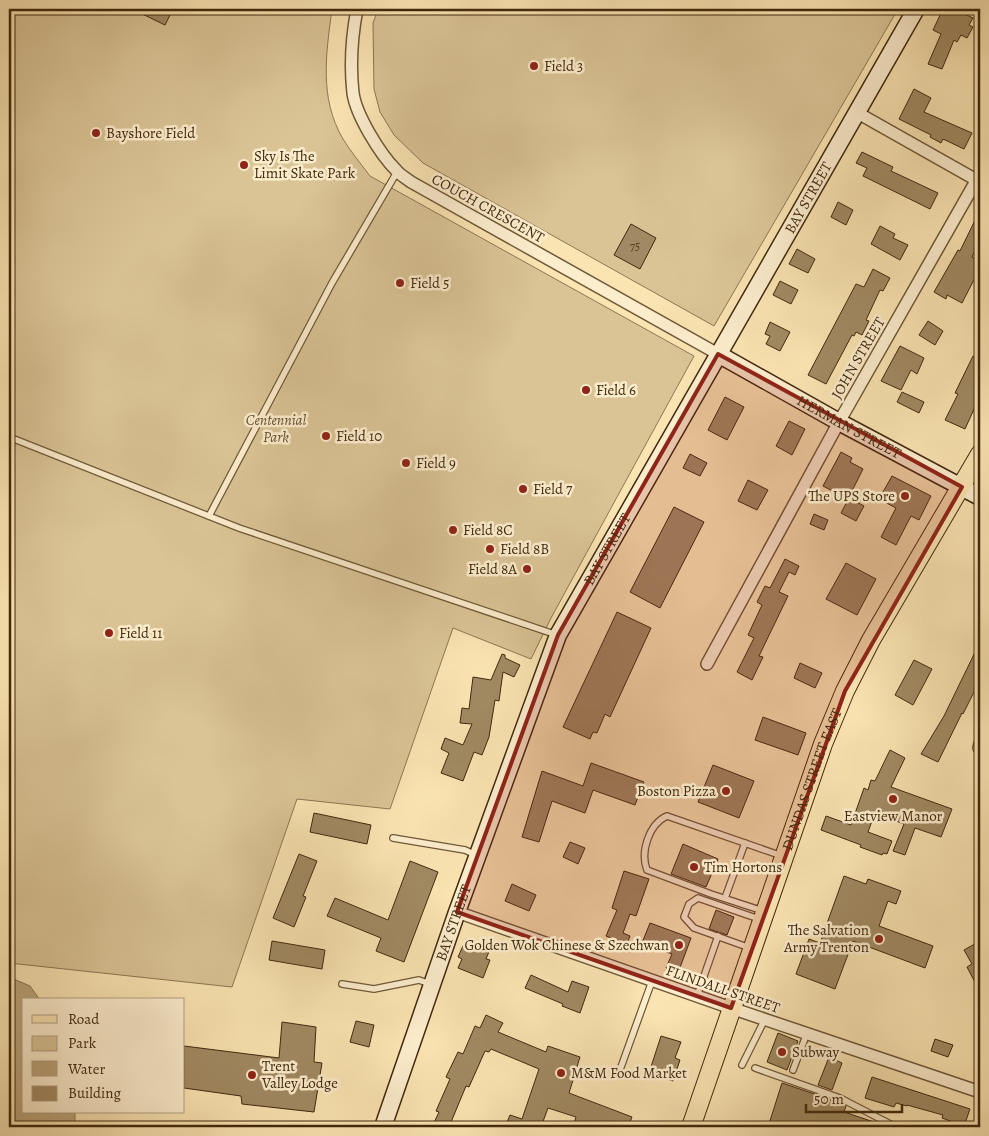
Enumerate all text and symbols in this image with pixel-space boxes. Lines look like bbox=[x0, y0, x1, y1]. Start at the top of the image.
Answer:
place label: Field 3 bbox=[544, 56, 583, 76]
marker: Field 3 bbox=[528, 60, 540, 72]
place label: Bayshore Field bbox=[106, 123, 196, 143]
marker: Bayshore Field bbox=[90, 127, 102, 139]
place label: Sky Is The Limit Skate Park bbox=[254, 146, 356, 183]
street label: BAY STREET bbox=[780, 158, 837, 237]
marker: Sky Is The Limit Skate Park bbox=[238, 159, 250, 171]
street label: COUCH CRESCENT bbox=[428, 169, 549, 248]
house number: 75 bbox=[630, 238, 640, 254]
place label: Field 5 bbox=[410, 273, 449, 293]
marker: Field 5 bbox=[394, 277, 406, 289]
street label: JOHN STREET bbox=[826, 313, 890, 403]
place label: Field 6 bbox=[596, 380, 636, 400]
marker: Field 6 bbox=[580, 384, 592, 396]
street label: HERMAN STREET bbox=[793, 390, 905, 464]
park label: Centennial Park bbox=[246, 410, 307, 447]
place label: Field 10 bbox=[336, 426, 382, 446]
marker: Field 10 bbox=[320, 430, 332, 442]
place label: Field 9 bbox=[416, 453, 456, 473]
marker: Field 9 bbox=[400, 457, 412, 469]
place label: Field 7 bbox=[533, 479, 573, 499]
marker: Field 7 bbox=[517, 483, 529, 495]
place label: The UPS Store bbox=[808, 486, 895, 506]
marker: The UPS Store bbox=[899, 490, 911, 502]
street label: BAY STREET bbox=[579, 509, 636, 589]
place label: Field 8C bbox=[463, 520, 513, 540]
marker: Field 8C bbox=[447, 524, 459, 536]
place label: Field 8B bbox=[500, 539, 549, 559]
marker: Field 8B bbox=[484, 543, 496, 555]
place label: Field 8A bbox=[468, 559, 517, 579]
marker: Field 8A bbox=[521, 563, 533, 575]
place label: Field 11 bbox=[119, 623, 162, 643]
marker: Field 11 bbox=[103, 627, 115, 639]
street label: DUNDAS STREET EAST bbox=[777, 705, 847, 853]
place label: Boston Pizza bbox=[637, 781, 716, 801]
marker: Boston Pizza bbox=[720, 785, 732, 797]
marker: Eastview Manor bbox=[887, 793, 899, 805]
place label: Eastview Manor bbox=[844, 806, 943, 826]
place label: Tim Hortons bbox=[704, 857, 782, 877]
marker: Tim Hortons bbox=[688, 861, 700, 873]
street label: BAY STREET bbox=[431, 881, 476, 964]
place label: The Salvation Army Trenton bbox=[783, 920, 869, 957]
marker: The Salvation Army Trenton bbox=[873, 933, 885, 945]
place label: Golden Wok Chinese & Szechwan bbox=[464, 935, 669, 955]
marker: Golden Wok Chinese & Szechwan bbox=[673, 939, 685, 951]
street label: FLINDALL STREET bbox=[663, 960, 783, 1018]
legend bbox=[22, 998, 185, 1114]
text: Road bbox=[68, 1009, 100, 1029]
text: Park bbox=[68, 1033, 97, 1053]
place label: Subway bbox=[792, 1042, 839, 1062]
marker: Subway bbox=[776, 1046, 788, 1058]
place label: Trent Valley Lodge bbox=[261, 1056, 338, 1093]
text: Water bbox=[67, 1059, 105, 1079]
place label: M&M Food Market bbox=[571, 1063, 687, 1083]
marker: M&M Food Market bbox=[555, 1067, 567, 1079]
marker: Trent Valley Lodge bbox=[246, 1069, 258, 1081]
scale bar bbox=[806, 1081, 903, 1113]
text: Building bbox=[68, 1083, 121, 1103]
text: 50 m bbox=[814, 1089, 844, 1109]

